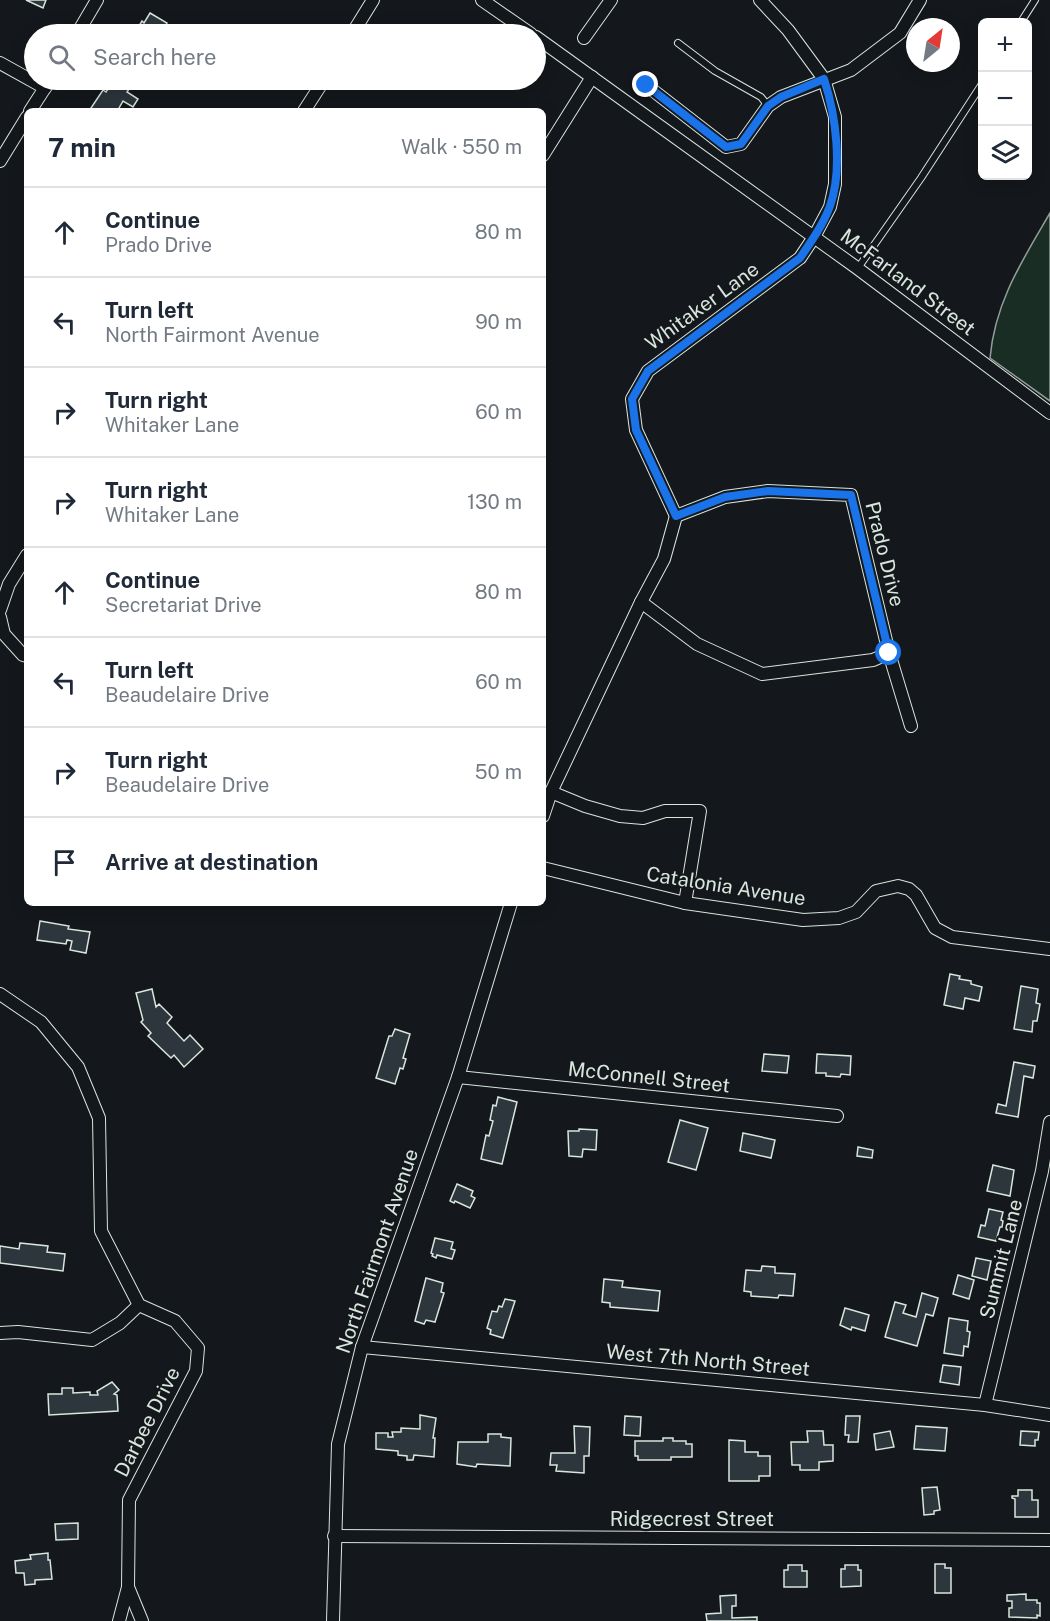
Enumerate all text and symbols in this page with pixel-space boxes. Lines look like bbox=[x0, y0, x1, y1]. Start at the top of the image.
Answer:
north arrow bbox=[906, 18, 960, 72]
map controls bbox=[978, 18, 1032, 180]
button: + bbox=[978, 18, 1032, 72]
search box bbox=[24, 24, 546, 90]
icon: search bbox=[45, 41, 78, 74]
text: Search here bbox=[93, 44, 217, 70]
route end bbox=[632, 71, 658, 97]
button: − bbox=[978, 72, 1032, 126]
button: layers bbox=[978, 126, 1032, 180]
text: 7 min bbox=[48, 132, 116, 163]
text: Walk · 550 m bbox=[401, 135, 522, 159]
text: Continue bbox=[105, 207, 200, 233]
icon: ahead bbox=[48, 216, 81, 249]
text: 80 m bbox=[475, 220, 522, 244]
street label: McFarland Street bbox=[836, 223, 980, 341]
text: Prado Drive bbox=[105, 233, 212, 257]
street label: Whitaker Lane bbox=[641, 257, 763, 355]
text: Turn left bbox=[105, 297, 194, 323]
icon: left bbox=[48, 306, 81, 339]
text: 90 m bbox=[475, 310, 522, 334]
text: North Fairmont Avenue bbox=[105, 323, 320, 347]
text: Turn right bbox=[105, 387, 208, 413]
icon: right bbox=[48, 396, 81, 429]
text: 60 m bbox=[475, 400, 522, 424]
text: Whitaker Lane bbox=[105, 413, 239, 437]
text: Turn right bbox=[105, 477, 208, 503]
icon: right bbox=[48, 486, 81, 519]
text: 130 m bbox=[467, 490, 522, 514]
street label: Prado Drive bbox=[860, 499, 910, 609]
text: Whitaker Lane bbox=[105, 503, 239, 527]
text: Continue bbox=[105, 567, 200, 593]
icon: ahead bbox=[48, 576, 81, 609]
text: 80 m bbox=[475, 580, 522, 604]
text: Secretariat Drive bbox=[105, 593, 262, 617]
route start bbox=[875, 639, 901, 665]
text: Turn left bbox=[105, 657, 194, 683]
icon: left bbox=[48, 666, 81, 699]
text: 60 m bbox=[475, 670, 522, 694]
text: Beaudelaire Drive bbox=[105, 683, 269, 707]
text: Turn right bbox=[105, 747, 208, 773]
icon: right bbox=[48, 756, 81, 789]
text: 50 m bbox=[475, 760, 522, 784]
text: Beaudelaire Drive bbox=[105, 773, 269, 797]
icon: arrive bbox=[48, 846, 81, 879]
text: Arrive at destination bbox=[105, 849, 318, 875]
street label: Catalonia Avenue bbox=[645, 862, 807, 910]
street label: McConnell Street bbox=[567, 1057, 731, 1097]
street label: North Fairmont Avenue bbox=[331, 1146, 423, 1356]
street label: Summit Lane bbox=[975, 1197, 1027, 1321]
street label: West 7th North Street bbox=[605, 1339, 811, 1381]
street label: Darbee Drive bbox=[109, 1363, 185, 1481]
street label: Ridgecrest Street bbox=[610, 1507, 774, 1531]

